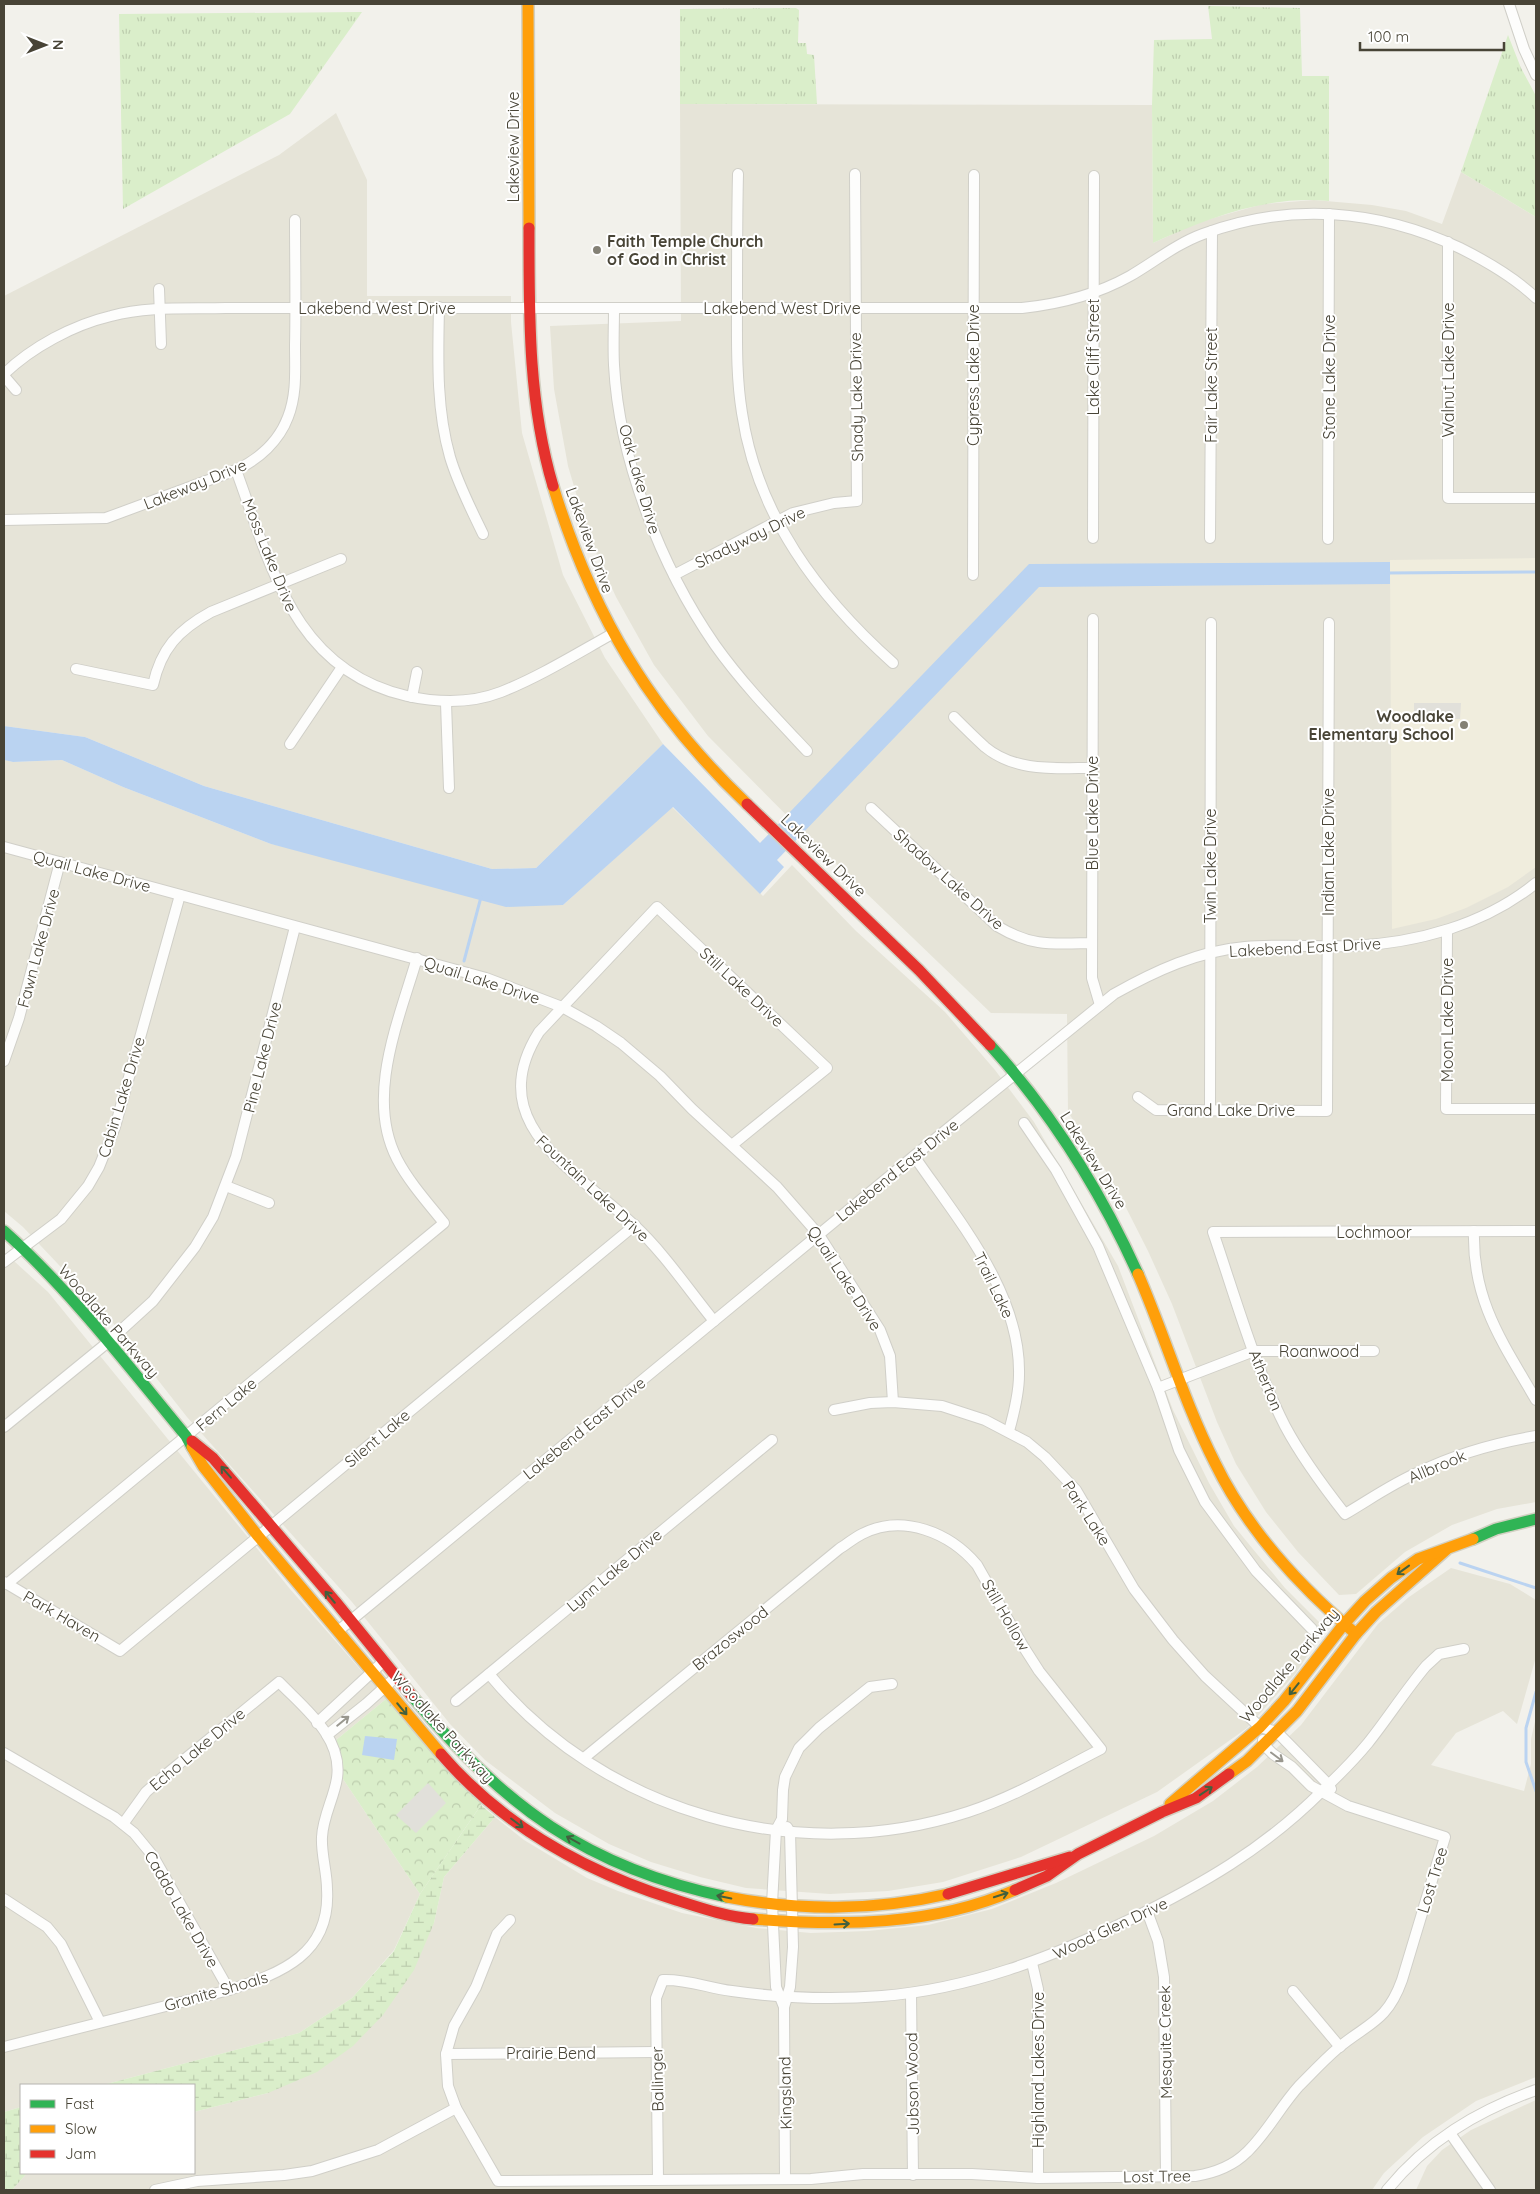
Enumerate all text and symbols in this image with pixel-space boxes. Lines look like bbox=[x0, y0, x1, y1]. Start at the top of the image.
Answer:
north arrow bbox=[20, 20, 70, 70]
scale bar bbox=[1360, 20, 1504, 52]
text: 100 m bbox=[1368, 27, 1409, 46]
text: N bbox=[49, 40, 67, 50]
street label: Lakeview Drive bbox=[503, 91, 523, 203]
place label: Faith Temple Church of God in Christ bbox=[607, 231, 763, 269]
marker: Faith Temple Church of God in Christ bbox=[591, 244, 603, 256]
street label: Lakebend West Drive bbox=[298, 298, 456, 318]
street label: Lakebend West Drive bbox=[703, 298, 861, 318]
street label: Lake Cliff Street bbox=[1083, 299, 1103, 416]
street label: Walnut Lake Drive bbox=[1438, 302, 1458, 438]
street label: Cypress Lake Drive bbox=[963, 304, 983, 446]
street label: Stone Lake Drive bbox=[1319, 315, 1339, 440]
street label: Fair Lake Street bbox=[1201, 327, 1221, 443]
street label: Shady Lake Drive bbox=[845, 332, 867, 462]
street label: Oak Lake Drive bbox=[615, 422, 665, 536]
street label: Lakeway Drive bbox=[141, 454, 249, 514]
street label: Lakeview Drive bbox=[562, 484, 618, 596]
street label: Moss Lake Drive bbox=[238, 495, 302, 615]
street label: Shadyway Drive bbox=[692, 502, 808, 572]
place label: Woodlake Elementary School bbox=[1309, 706, 1454, 744]
marker: Woodlake Elementary School bbox=[1458, 719, 1470, 731]
street label: Blue Lake Drive bbox=[1082, 756, 1102, 870]
street label: Indian Lake Drive bbox=[1318, 788, 1338, 916]
street label: Twin Lake Drive bbox=[1200, 808, 1220, 924]
street label: Lakeview Drive bbox=[777, 809, 871, 901]
street label: Shadow Lake Drive bbox=[890, 824, 1008, 934]
street label: Quail Lake Drive bbox=[31, 846, 153, 896]
street label: Fawn Lake Drive bbox=[13, 886, 63, 1010]
street label: Lakebend East Drive bbox=[1229, 933, 1381, 961]
street label: Still Lake Drive bbox=[696, 943, 788, 1031]
street label: Quail Lake Drive bbox=[421, 952, 543, 1008]
street label: Moon Lake Drive bbox=[1437, 958, 1457, 1082]
street label: Pine Lake Drive bbox=[239, 999, 285, 1115]
street label: Cabin Lake Drive bbox=[93, 1034, 149, 1160]
street label: Grand Lake Drive bbox=[1167, 1100, 1295, 1120]
street label: Lakeview Drive bbox=[1056, 1108, 1132, 1212]
street label: Lakebend East Drive bbox=[832, 1114, 962, 1226]
street label: Fountain Lake Drive bbox=[532, 1130, 654, 1246]
street label: Quail Lake Drive bbox=[804, 1222, 886, 1334]
street label: Lochmoor bbox=[1336, 1222, 1412, 1242]
street label: Trail Lake bbox=[969, 1249, 1019, 1321]
street label: Woodlake Parkway bbox=[54, 1260, 164, 1382]
street label: Roanwood bbox=[1279, 1341, 1359, 1361]
street label: Atherton bbox=[1245, 1346, 1287, 1414]
street label: Lakebend East Drive bbox=[519, 1372, 649, 1484]
street label: Fern Lake bbox=[192, 1373, 260, 1435]
street label: Silent Lake bbox=[340, 1405, 414, 1471]
street label: Allbrook bbox=[1405, 1445, 1469, 1487]
one-way arrow bbox=[220, 1466, 231, 1479]
street label: Park Lake bbox=[1059, 1477, 1115, 1549]
street label: Lynn Lake Drive bbox=[562, 1524, 666, 1616]
one-way arrow bbox=[1396, 1565, 1410, 1575]
street label: Still Hollow bbox=[977, 1576, 1035, 1654]
street label: Park Haven bbox=[20, 1586, 104, 1646]
one-way arrow bbox=[325, 1590, 336, 1603]
street label: Brazoswood bbox=[688, 1601, 772, 1675]
street label: Woodlake Parkway bbox=[1235, 1603, 1343, 1727]
street label: Woodlake Parkway bbox=[387, 1667, 499, 1787]
one-way arrow bbox=[1288, 1682, 1299, 1695]
one-way arrow bbox=[397, 1702, 408, 1715]
street label: Echo Lake Drive bbox=[145, 1703, 249, 1795]
one-way arrow bbox=[336, 1716, 349, 1727]
one-way arrow bbox=[1270, 1752, 1284, 1762]
one-way arrow bbox=[1199, 1786, 1213, 1796]
one-way arrow bbox=[510, 1818, 523, 1829]
one-way arrow bbox=[566, 1834, 580, 1844]
street label: Lost Tree bbox=[1412, 1845, 1452, 1915]
street label: Caddo Lake Drive bbox=[140, 1847, 224, 1971]
one-way arrow bbox=[993, 1890, 1009, 1900]
one-way arrow bbox=[716, 1892, 732, 1901]
street label: Wood Glen Drive bbox=[1049, 1893, 1171, 1963]
one-way arrow bbox=[833, 1919, 849, 1928]
street label: Granite Shoals bbox=[162, 1967, 270, 2015]
street label: Mesquite Creek bbox=[1154, 1985, 1176, 2099]
street label: Highland Lakes Drive bbox=[1028, 1992, 1048, 2148]
street label: Jubson Wood bbox=[901, 2032, 923, 2136]
street label: Prairie Bend bbox=[506, 2043, 596, 2063]
street label: Ballinger bbox=[646, 2046, 668, 2112]
street label: Kingsland bbox=[774, 2056, 796, 2130]
legend bbox=[20, 2084, 195, 2174]
text: Fast bbox=[65, 2094, 94, 2113]
text: Slow bbox=[65, 2119, 97, 2138]
text: Jam bbox=[65, 2144, 96, 2163]
street label: Lost Tree bbox=[1123, 2165, 1191, 2187]

